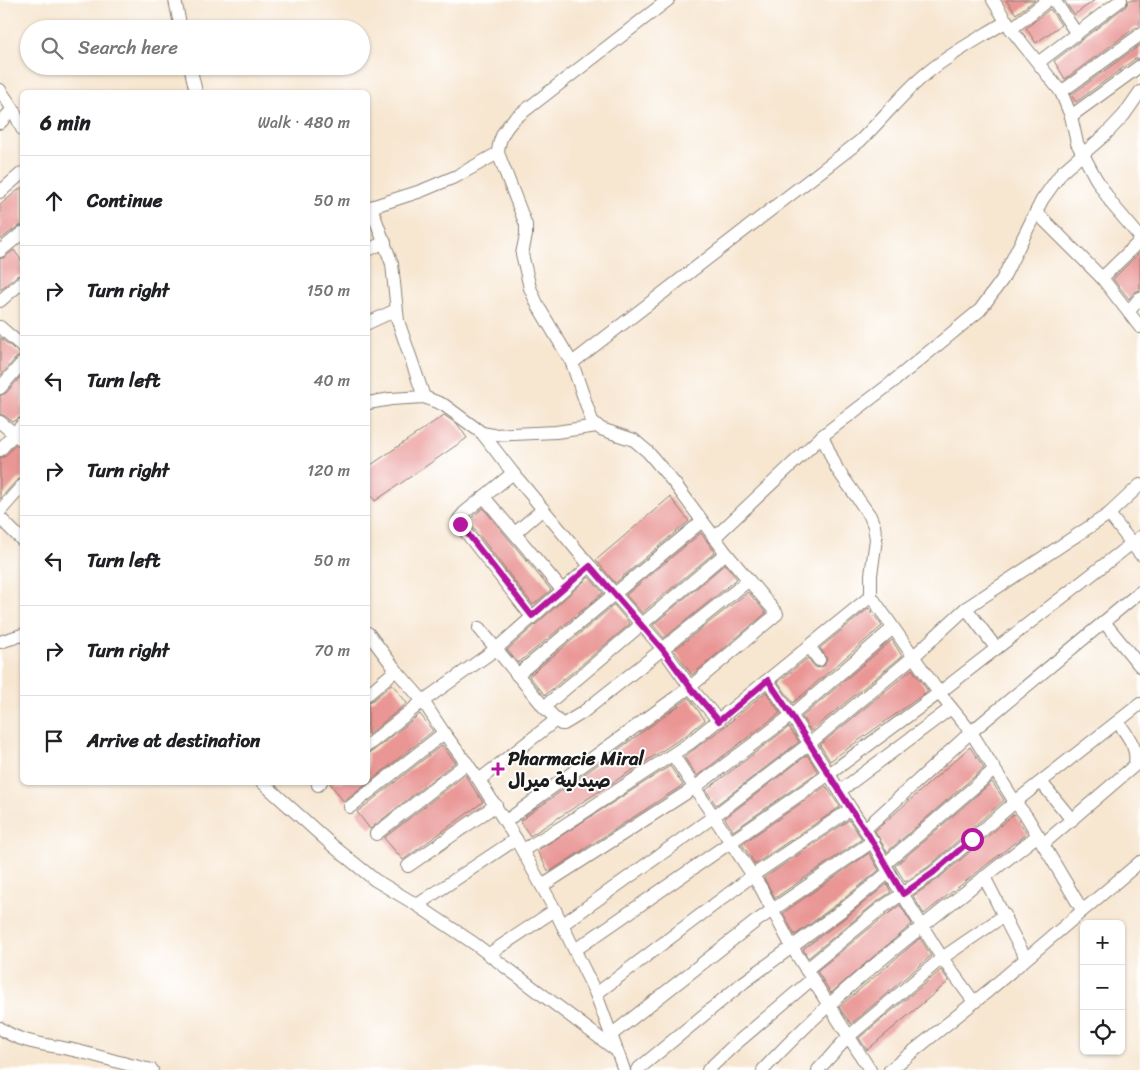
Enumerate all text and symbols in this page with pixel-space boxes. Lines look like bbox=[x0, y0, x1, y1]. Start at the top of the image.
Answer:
search box bbox=[20, 20, 370, 75]
text: Search here bbox=[78, 31, 178, 64]
icon: search bbox=[38, 34, 66, 62]
text: 6 min bbox=[40, 104, 91, 142]
text: Walk · 480 m bbox=[258, 108, 350, 137]
text: Continue bbox=[87, 184, 163, 217]
text: 50 m bbox=[314, 186, 350, 215]
icon: ahead bbox=[40, 187, 68, 215]
text: Turn right bbox=[87, 274, 169, 307]
text: 150 m bbox=[307, 276, 350, 305]
icon: right bbox=[40, 277, 68, 305]
text: Turn left bbox=[87, 364, 160, 397]
text: 40 m bbox=[313, 366, 350, 395]
icon: left bbox=[40, 367, 68, 395]
text: Turn right bbox=[87, 454, 169, 487]
text: 120 m bbox=[307, 456, 350, 485]
icon: right bbox=[40, 457, 68, 485]
route end bbox=[449, 513, 472, 536]
text: Turn left bbox=[87, 544, 160, 577]
text: 50 m bbox=[314, 546, 350, 575]
icon: left bbox=[40, 547, 68, 575]
text: Turn right bbox=[87, 634, 169, 667]
text: 70 m bbox=[314, 636, 350, 665]
icon: right bbox=[40, 637, 68, 665]
text: Arrive at destination bbox=[87, 724, 260, 757]
icon: arrive bbox=[40, 727, 68, 755]
place label: Pharmacie Miral صيدلية ميرال bbox=[508, 742, 644, 797]
marker: Pharmacie Miral صيدلية ميرال bbox=[492, 763, 504, 775]
route start bbox=[961, 828, 984, 851]
map controls bbox=[1080, 920, 1125, 1055]
button: + bbox=[1080, 920, 1125, 965]
button: − bbox=[1080, 965, 1125, 1010]
button: locate bbox=[1080, 1010, 1125, 1055]

